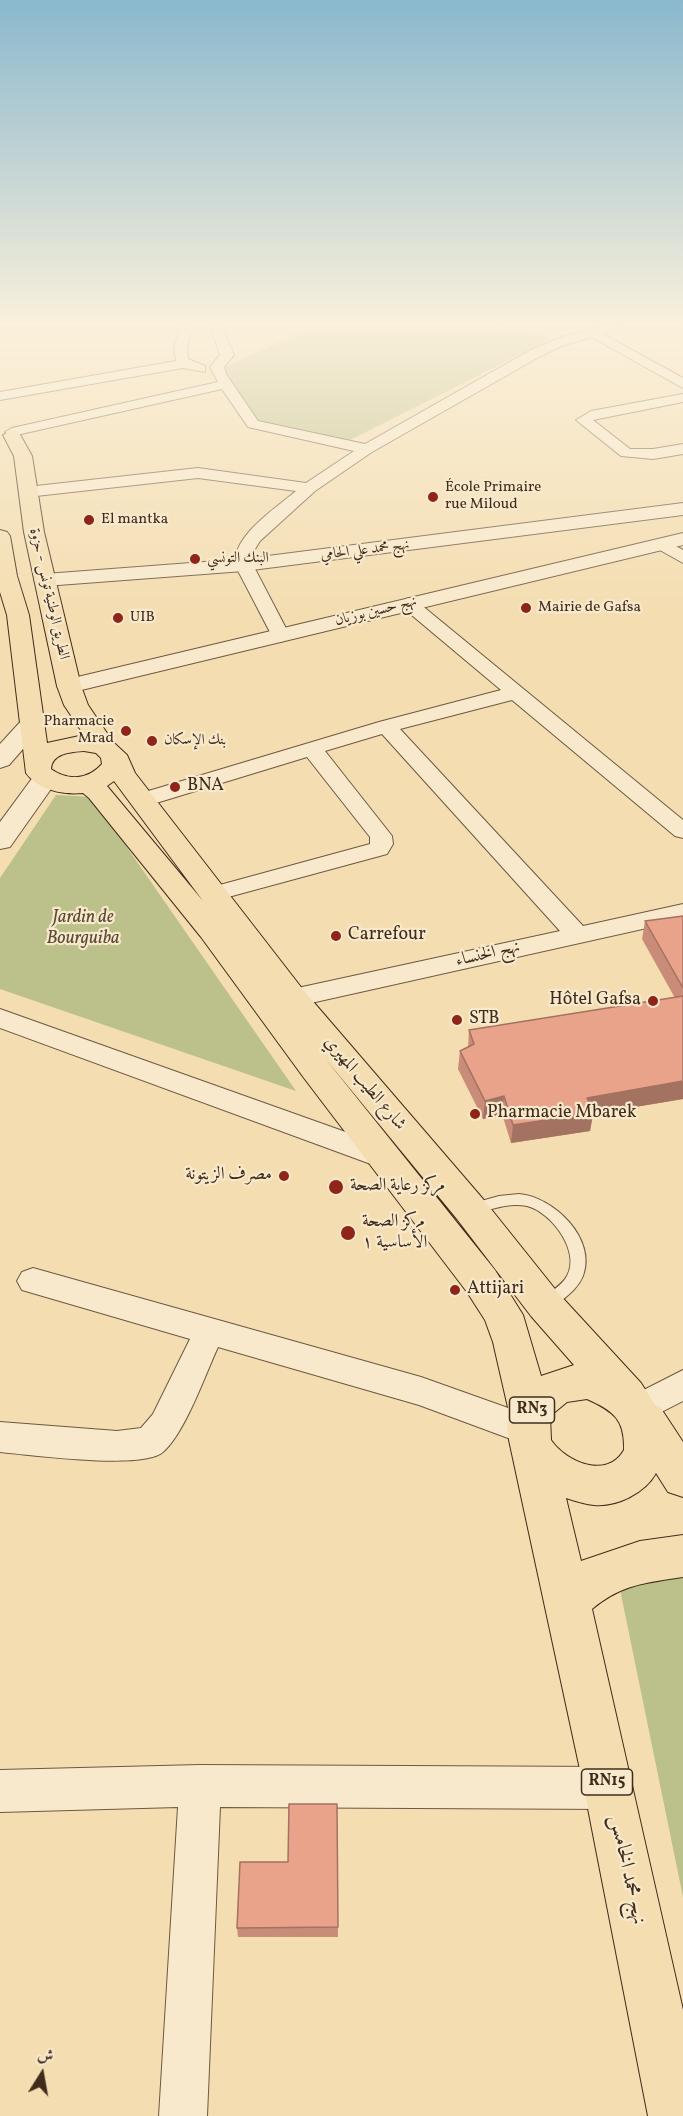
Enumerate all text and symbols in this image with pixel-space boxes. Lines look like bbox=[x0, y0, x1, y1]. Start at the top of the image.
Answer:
place label: École Primaire rue Miloud bbox=[445, 479, 541, 514]
marker: École Primaire rue Miloud bbox=[426, 490, 440, 504]
place label: El mantka bbox=[101, 511, 168, 529]
marker: El mantka bbox=[82, 513, 96, 527]
street label: الطريق الوطنية تونس - حزوة bbox=[24, 527, 72, 661]
street label: نهج محمد علي الحامي bbox=[320, 537, 410, 565]
place label: البنك التونسي bbox=[207, 550, 269, 568]
marker: البنك التونسي bbox=[188, 552, 202, 566]
street label: نهج حسين بوزيان bbox=[333, 593, 419, 631]
place label: Mairie de Gafsa bbox=[538, 599, 641, 617]
marker: Mairie de Gafsa bbox=[519, 601, 533, 615]
place label: UIB bbox=[130, 609, 155, 627]
marker: UIB bbox=[111, 611, 125, 625]
place label: Pharmacie Mrad bbox=[44, 713, 114, 748]
marker: Pharmacie Mrad bbox=[119, 724, 133, 738]
place label: بنك الإسكان bbox=[164, 732, 226, 750]
marker: بنك الإسكان bbox=[145, 734, 159, 748]
place label: BNA bbox=[187, 776, 224, 798]
marker: BNA bbox=[168, 780, 182, 794]
park label: Jardin de Bourguiba bbox=[46, 908, 120, 950]
place label: Carrefour bbox=[348, 925, 426, 947]
marker: Carrefour bbox=[329, 929, 343, 943]
street label: نهج الخنساء bbox=[454, 937, 522, 973]
place label: Hôtel Gafsa bbox=[549, 990, 641, 1012]
marker: Hôtel Gafsa bbox=[646, 994, 660, 1008]
place label: STB bbox=[469, 1009, 499, 1031]
marker: STB bbox=[450, 1013, 464, 1027]
street label: شارع الطيب المهيري bbox=[318, 1032, 410, 1136]
place label: Pharmacie Mbarek bbox=[487, 1103, 637, 1125]
marker: Pharmacie Mbarek bbox=[468, 1107, 482, 1121]
place label: مصرف الزيتونة bbox=[185, 1165, 272, 1187]
marker: مصرف الزيتونة bbox=[277, 1169, 291, 1183]
place label: مركز رعاية الصحة bbox=[350, 1176, 445, 1198]
marker: مركز رعاية الصحة bbox=[327, 1178, 345, 1196]
place label: مركز الصحة الأساسية ١ bbox=[362, 1212, 427, 1254]
marker: مركز الصحة الأساسية ١ bbox=[339, 1224, 357, 1242]
place label: Attijari bbox=[467, 1279, 524, 1301]
marker: Attijari bbox=[448, 1283, 462, 1297]
road number: RN3 bbox=[510, 1397, 554, 1423]
road number: RN15 bbox=[582, 1769, 632, 1795]
street label: نهج محمد الخامس bbox=[602, 1813, 650, 1927]
north arrow bbox=[12, 2044, 72, 2104]
text: ش bbox=[36, 2044, 55, 2069]

